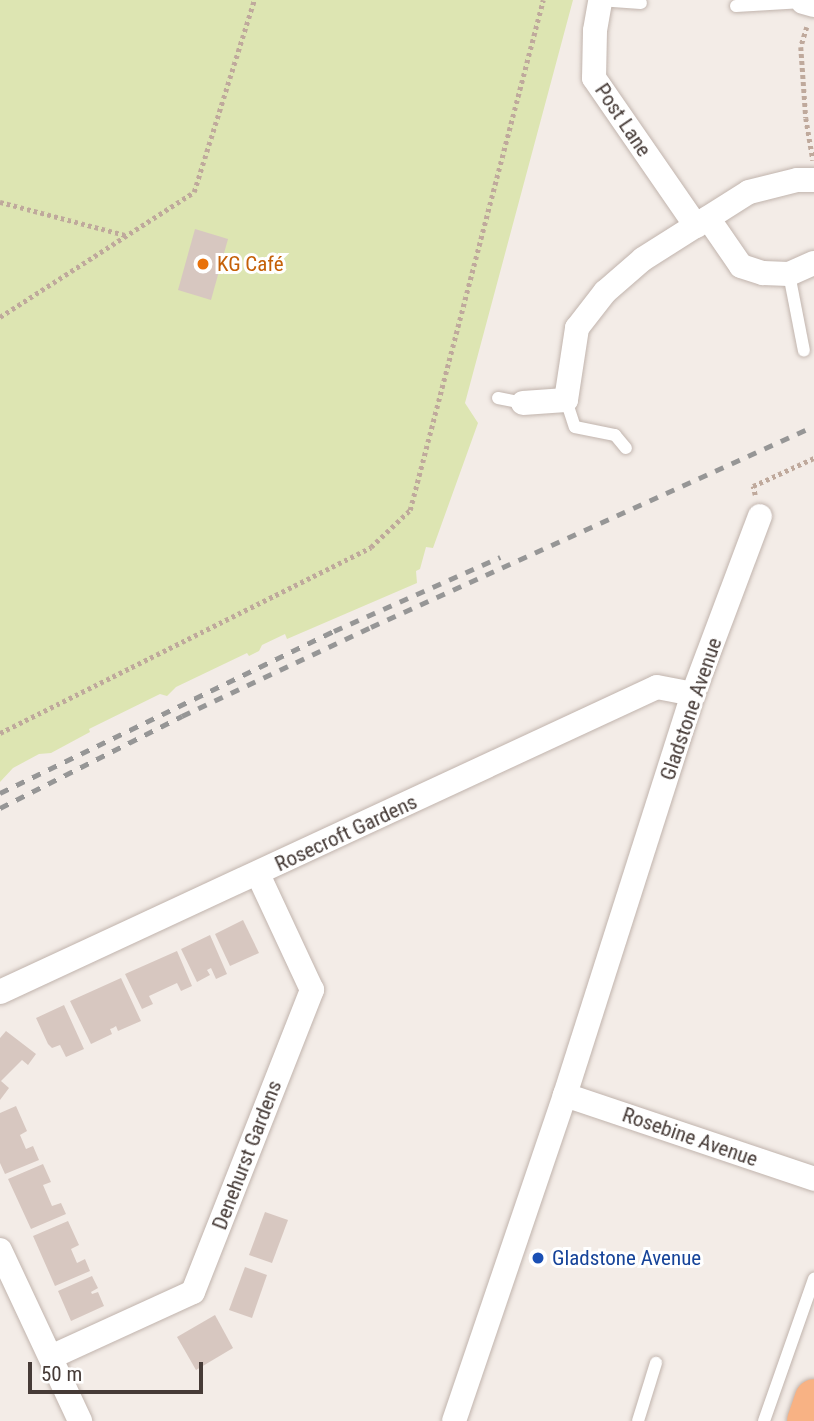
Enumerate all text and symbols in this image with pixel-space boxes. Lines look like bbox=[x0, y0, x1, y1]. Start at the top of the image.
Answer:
street label: Post Lane bbox=[589, 79, 657, 161]
place label: KG Café bbox=[217, 251, 284, 277]
marker: KG Café bbox=[195, 256, 211, 272]
street label: Gladstone Avenue bbox=[655, 634, 727, 784]
street label: Rosecroft Gardens bbox=[271, 789, 421, 877]
street label: Denehurst Gardens bbox=[207, 1077, 287, 1233]
street label: Rosebine Avenue bbox=[619, 1102, 761, 1172]
place label: Gladstone Avenue bbox=[552, 1245, 701, 1271]
marker: Gladstone Avenue bbox=[530, 1250, 546, 1266]
scale bar bbox=[32, 1348, 206, 1392]
text: 50 m bbox=[41, 1362, 82, 1386]

